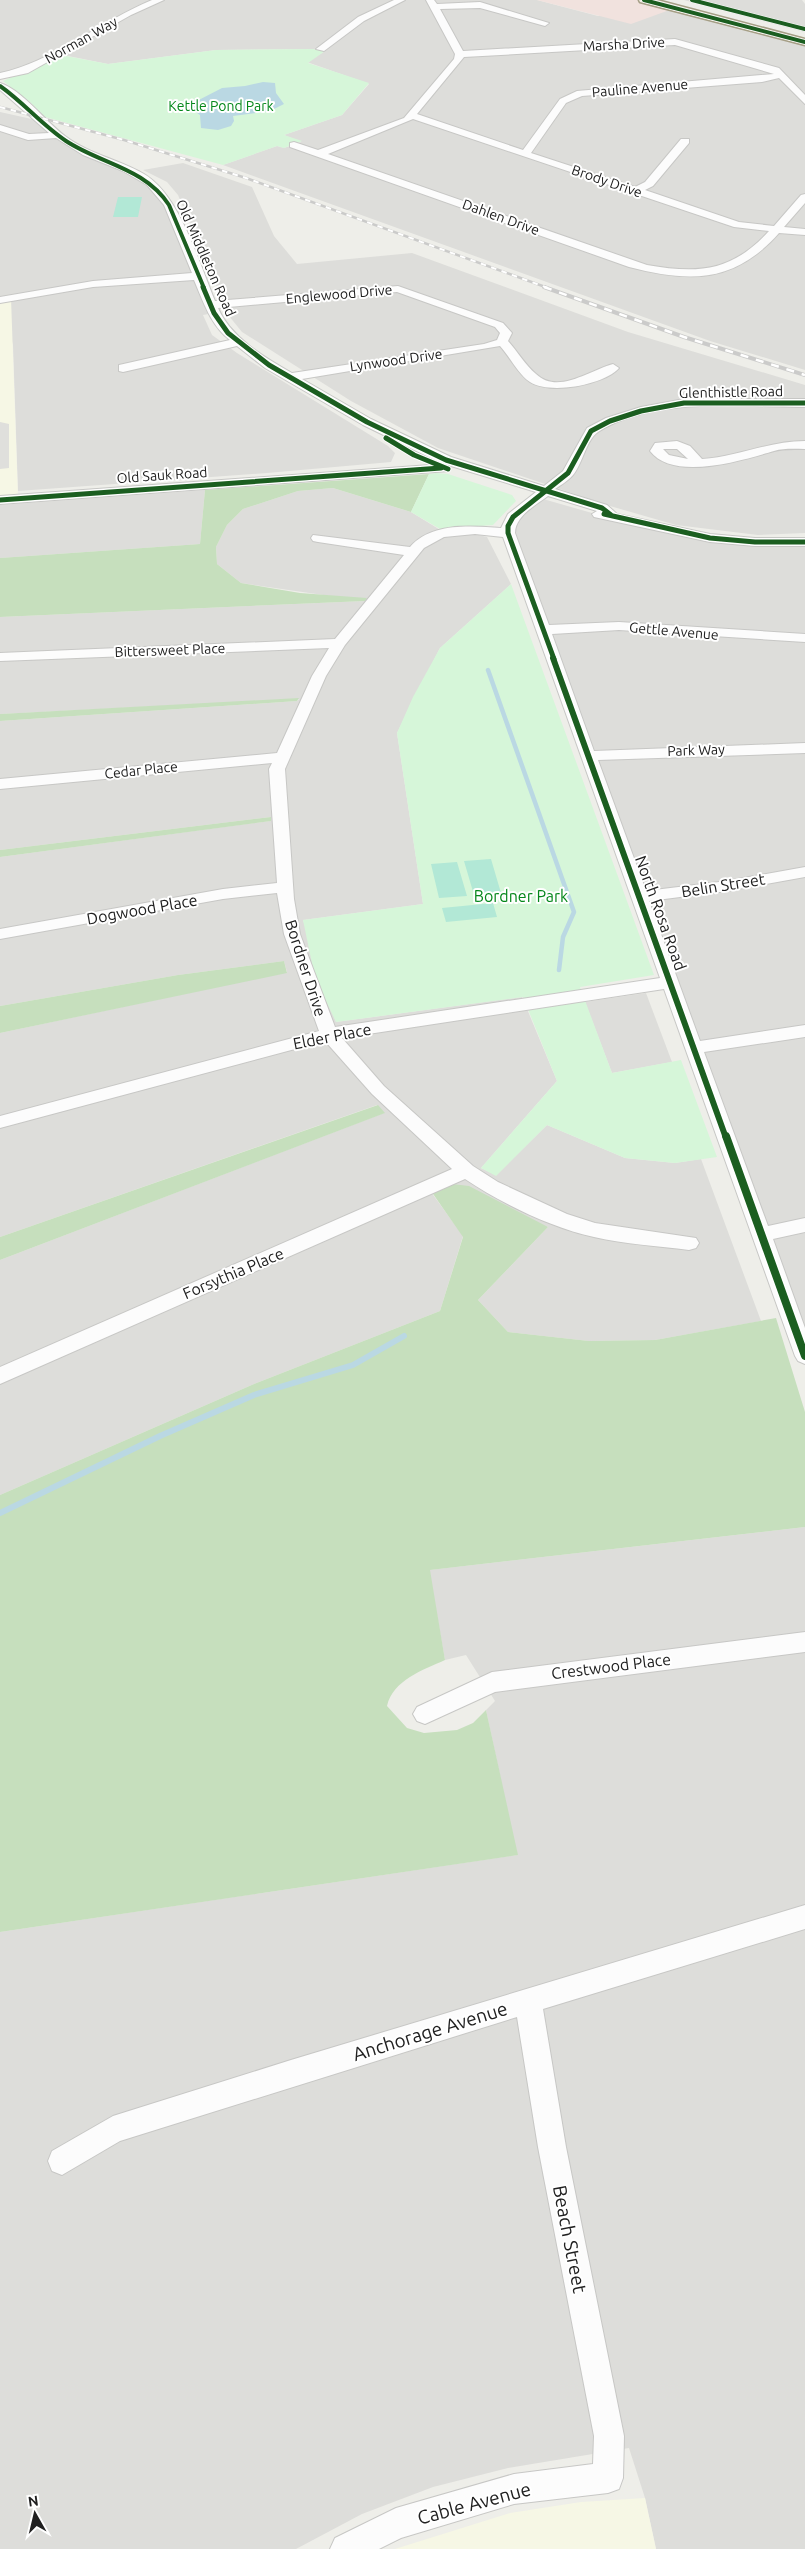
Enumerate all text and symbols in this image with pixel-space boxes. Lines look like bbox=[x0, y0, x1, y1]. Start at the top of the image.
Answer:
street label: Norman Way bbox=[42, 13, 120, 67]
street label: Marsha Drive bbox=[583, 34, 665, 54]
street label: Pauline Avenue bbox=[591, 76, 689, 100]
park label: Kettle Pond Park bbox=[168, 98, 274, 114]
street label: Brody Drive bbox=[570, 161, 644, 201]
street label: Dahlen Drive bbox=[460, 196, 542, 238]
street label: Old Middleton Road bbox=[173, 197, 239, 319]
street label: Englewood Drive bbox=[285, 281, 393, 307]
street label: Lynwood Drive bbox=[349, 346, 443, 374]
street label: Glenthistle Road bbox=[679, 383, 783, 401]
street label: Old Sauk Road bbox=[116, 464, 208, 486]
street label: Gettle Avenue bbox=[629, 619, 719, 643]
street label: Bittersweet Place bbox=[114, 640, 226, 660]
street label: Park Way bbox=[667, 741, 725, 759]
street label: Cedar Place bbox=[104, 758, 178, 782]
street label: North Rosa Road bbox=[632, 853, 690, 973]
street label: Belin Street bbox=[680, 869, 767, 901]
park label: Bordner Park bbox=[474, 887, 568, 905]
street label: Dogwood Place bbox=[85, 890, 199, 928]
street label: Bordner Drive bbox=[282, 917, 330, 1019]
street label: Elder Place bbox=[291, 1020, 373, 1052]
street label: Forsythia Place bbox=[180, 1244, 286, 1302]
street label: Crestwood Place bbox=[550, 1650, 672, 1682]
street label: Anchorage Avenue bbox=[350, 1997, 510, 2065]
street label: Beach Street bbox=[549, 2183, 591, 2295]
street label: Cable Avenue bbox=[415, 2477, 533, 2529]
north arrow bbox=[10, 2489, 60, 2539]
text: N bbox=[27, 2492, 39, 2510]

